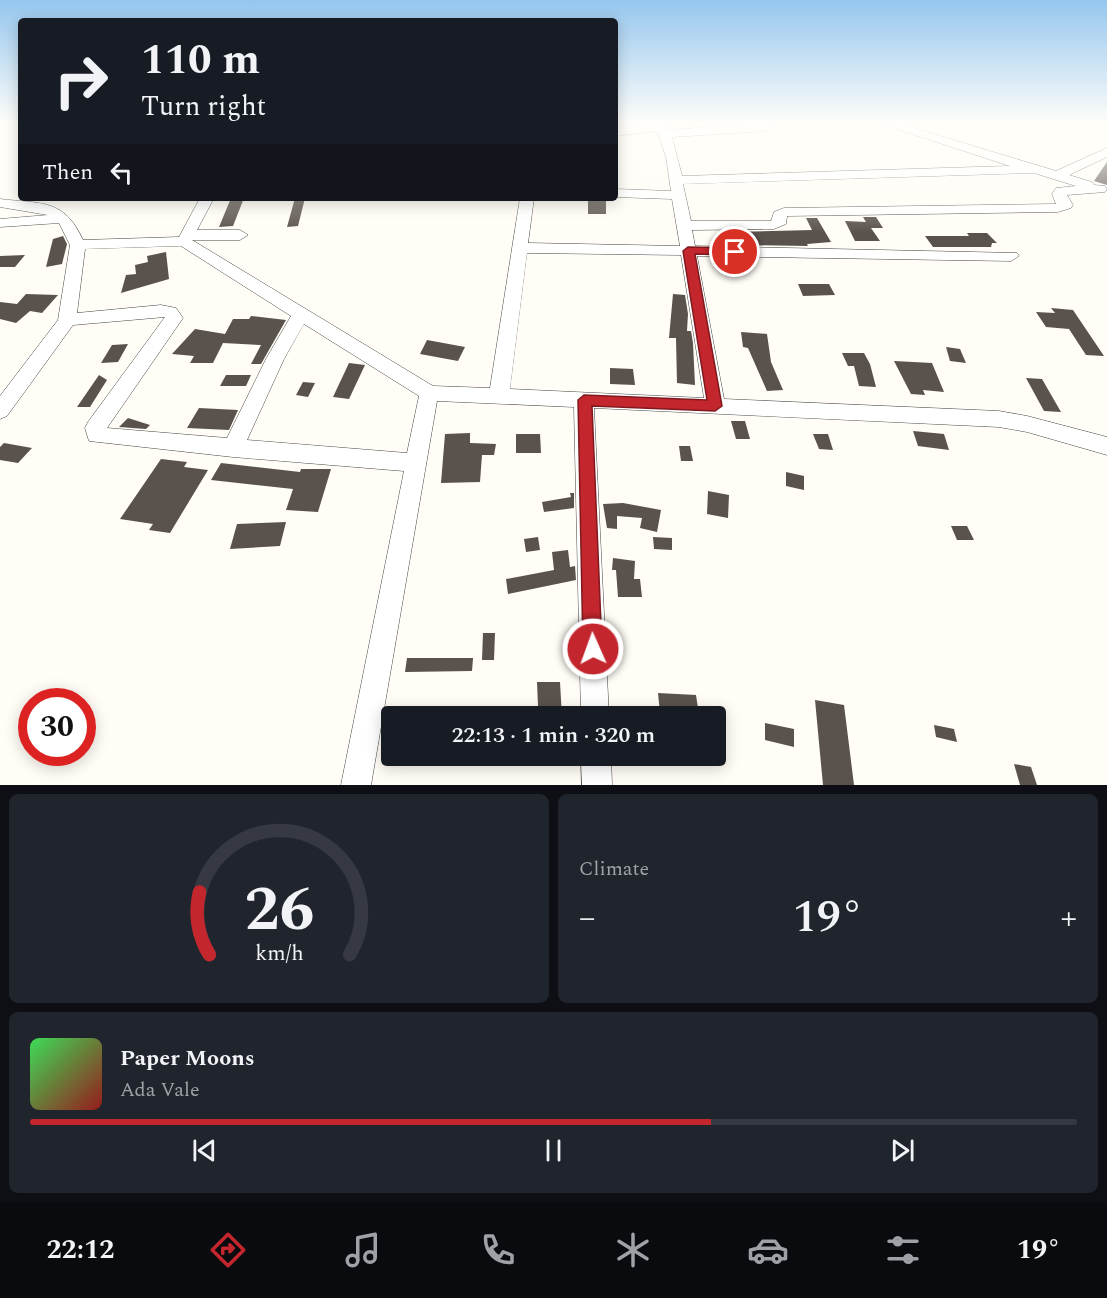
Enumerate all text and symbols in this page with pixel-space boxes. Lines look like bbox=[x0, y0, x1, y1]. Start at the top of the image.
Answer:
text: 110 m bbox=[141, 29, 260, 92]
icon: right bbox=[42, 42, 120, 120]
text: Turn right bbox=[141, 86, 266, 128]
text: Then bbox=[42, 156, 93, 189]
icon: left bbox=[105, 156, 138, 189]
pin bbox=[709, 226, 760, 277]
icon: arrive bbox=[718, 235, 751, 268]
position arrow bbox=[561, 617, 625, 681]
speed limit sign: 30 bbox=[18, 688, 96, 766]
text: 22:13 · 1 min · 320 m bbox=[452, 719, 655, 752]
text: Climate bbox=[579, 854, 649, 884]
text: 26 bbox=[244, 863, 314, 958]
text: 19° bbox=[793, 883, 863, 952]
text: − bbox=[579, 893, 596, 943]
text: + bbox=[1061, 893, 1077, 943]
text: km/h bbox=[255, 938, 303, 971]
text: Paper Moons bbox=[120, 1042, 255, 1075]
text: Ada Vale bbox=[120, 1075, 200, 1105]
icon: previous bbox=[188, 1134, 221, 1167]
icon: pause bbox=[537, 1134, 570, 1167]
icon: next bbox=[886, 1134, 919, 1167]
text: 22:12 bbox=[46, 1229, 114, 1271]
icon: directions bbox=[207, 1229, 249, 1271]
icon: music bbox=[342, 1229, 384, 1271]
icon: phone bbox=[477, 1229, 519, 1271]
icon: climate bbox=[612, 1229, 654, 1271]
icon: car bbox=[747, 1229, 789, 1271]
icon: filters bbox=[882, 1229, 924, 1271]
text: 19° bbox=[1017, 1229, 1061, 1271]

